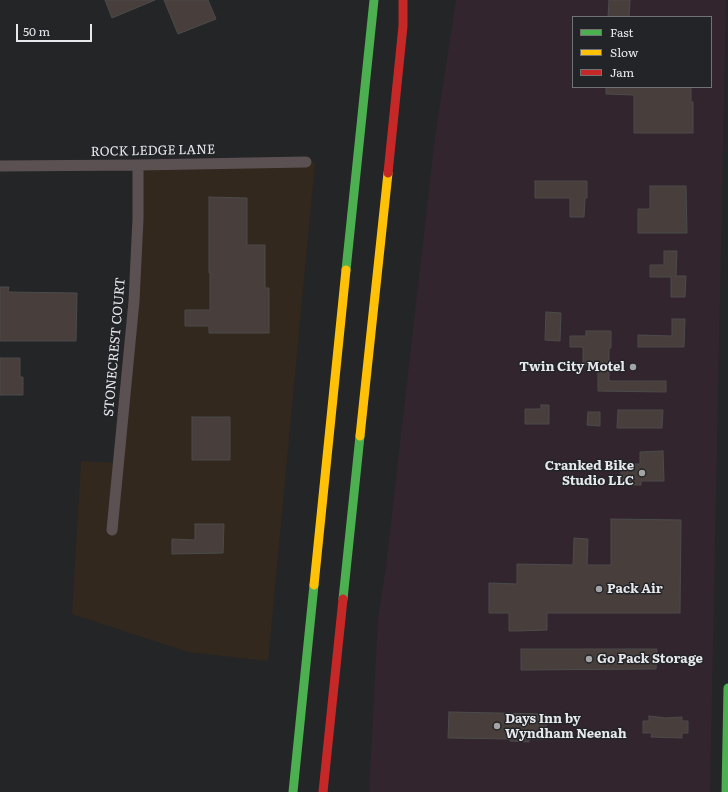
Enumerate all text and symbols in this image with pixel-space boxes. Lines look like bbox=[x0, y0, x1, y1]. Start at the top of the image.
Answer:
scale bar bbox=[18, 16, 94, 42]
legend bbox=[572, 16, 712, 88]
text: 50 m bbox=[23, 22, 50, 40]
text: Fast bbox=[610, 23, 633, 41]
text: Slow bbox=[610, 43, 638, 61]
text: Jam bbox=[610, 63, 634, 81]
street label: ROCK LEDGE LANE bbox=[91, 142, 215, 160]
street label: STONECREST COURT bbox=[101, 277, 129, 417]
place label: Twin City Motel bbox=[519, 359, 625, 375]
marker: Twin City Motel bbox=[628, 362, 638, 372]
place label: Cranked Bike Studio LLC bbox=[545, 458, 634, 489]
marker: Cranked Bike Studio LLC bbox=[637, 468, 647, 478]
place label: Pack Air bbox=[607, 581, 663, 597]
marker: Pack Air bbox=[594, 584, 604, 594]
place label: Go Pack Storage bbox=[597, 651, 703, 667]
marker: Go Pack Storage bbox=[584, 654, 594, 664]
place label: Days Inn by Wyndham Neenah bbox=[505, 711, 627, 742]
marker: Days Inn by Wyndham Neenah bbox=[492, 721, 502, 731]

